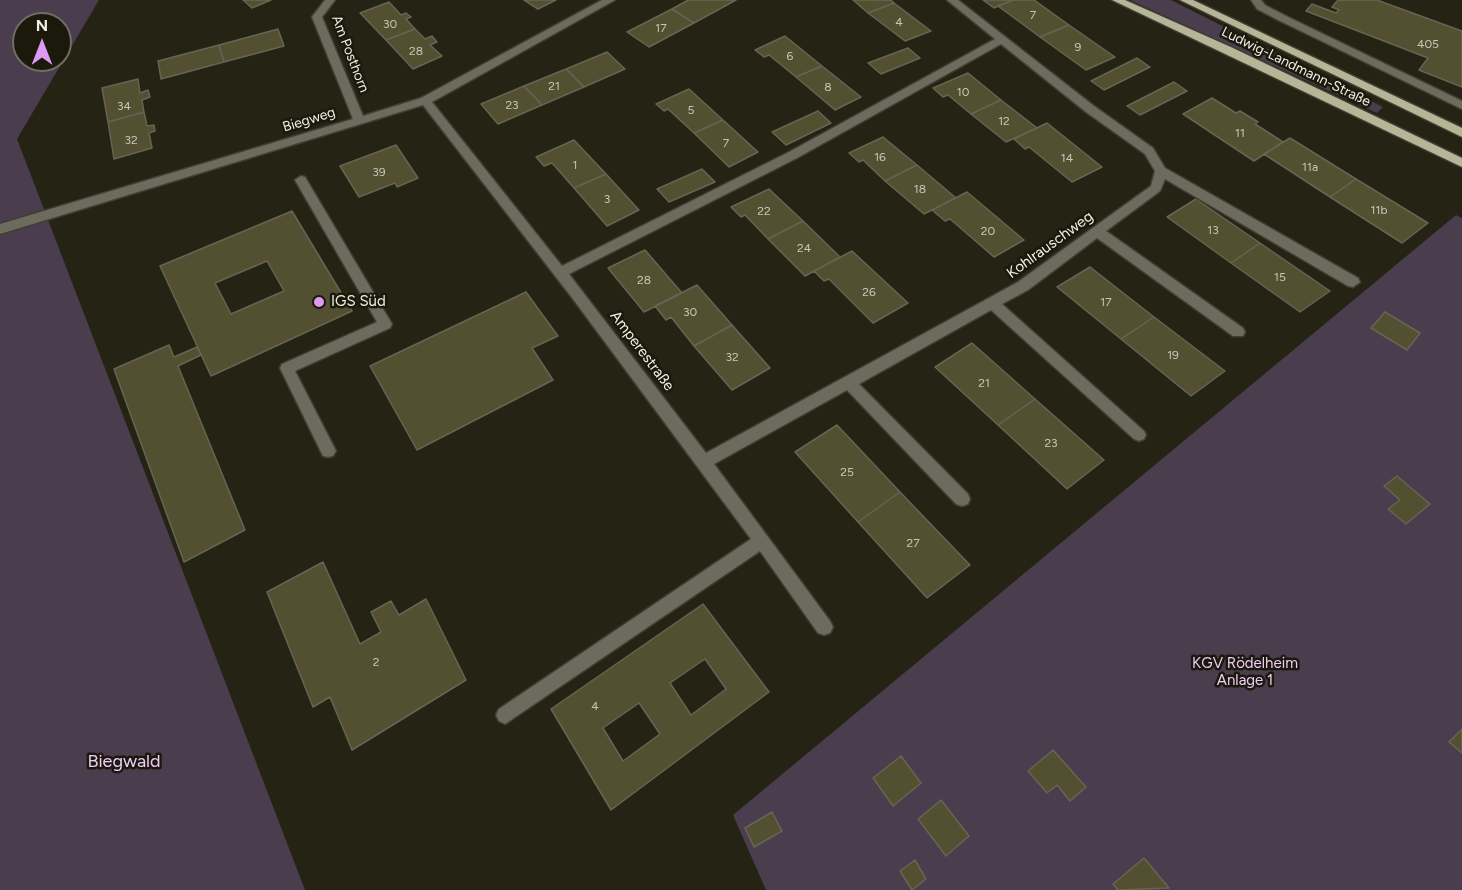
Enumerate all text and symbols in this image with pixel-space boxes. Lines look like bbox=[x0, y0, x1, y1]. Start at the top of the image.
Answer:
house number: 7 bbox=[1030, 8, 1036, 22]
north arrow bbox=[12, 12, 72, 72]
street label: Am Posthorn bbox=[328, 13, 372, 95]
house number: 4 bbox=[895, 15, 903, 29]
text: N bbox=[36, 16, 48, 35]
house number: 30 bbox=[383, 17, 397, 31]
house number: 17 bbox=[655, 21, 667, 35]
street label: Ludwig-Landmann-Straße bbox=[1219, 24, 1373, 110]
house number: 405 bbox=[1417, 37, 1439, 51]
house number: 9 bbox=[1075, 40, 1081, 54]
house number: 28 bbox=[409, 44, 423, 58]
house number: 6 bbox=[787, 49, 793, 63]
house number: 21 bbox=[548, 79, 560, 93]
house number: 8 bbox=[824, 80, 832, 94]
house number: 10 bbox=[957, 85, 969, 99]
house number: 23 bbox=[505, 98, 519, 112]
house number: 34 bbox=[117, 99, 131, 113]
house number: 5 bbox=[688, 103, 694, 117]
street label: Biegweg bbox=[281, 104, 337, 136]
house number: 12 bbox=[998, 114, 1010, 128]
house number: 11 bbox=[1235, 126, 1245, 140]
house number: 32 bbox=[124, 133, 138, 147]
house number: 7 bbox=[723, 136, 729, 150]
house number: 16 bbox=[874, 150, 886, 164]
house number: 14 bbox=[1061, 151, 1073, 165]
house number: 1 bbox=[573, 158, 577, 172]
house number: 11a bbox=[1302, 160, 1318, 174]
house number: 39 bbox=[372, 165, 386, 179]
house number: 18 bbox=[914, 182, 926, 196]
house number: 3 bbox=[604, 192, 610, 206]
house number: 11b bbox=[1371, 203, 1387, 217]
house number: 22 bbox=[757, 204, 771, 218]
street label: Kohlrauschweg bbox=[1003, 208, 1097, 282]
house number: 13 bbox=[1207, 223, 1219, 237]
house number: 20 bbox=[981, 224, 995, 238]
house number: 24 bbox=[797, 241, 811, 255]
house number: 15 bbox=[1274, 270, 1286, 284]
house number: 28 bbox=[637, 273, 651, 287]
house number: 26 bbox=[862, 285, 876, 299]
place label: IGS Süd bbox=[331, 293, 386, 311]
marker: IGS Süd bbox=[312, 295, 326, 309]
house number: 17 bbox=[1100, 295, 1112, 309]
house number: 30 bbox=[683, 305, 697, 319]
street label: Amperestraße bbox=[606, 308, 678, 394]
house number: 19 bbox=[1167, 348, 1179, 362]
house number: 32 bbox=[725, 350, 739, 364]
house number: 21 bbox=[978, 376, 990, 390]
house number: 23 bbox=[1044, 436, 1058, 450]
house number: 25 bbox=[840, 465, 854, 479]
house number: 27 bbox=[906, 536, 920, 550]
house number: 2 bbox=[373, 655, 379, 669]
park label: KGV Rödelheim Anlage 1 bbox=[1192, 655, 1298, 690]
house number: 4 bbox=[591, 699, 599, 713]
park label: Biegwald bbox=[87, 751, 161, 773]

